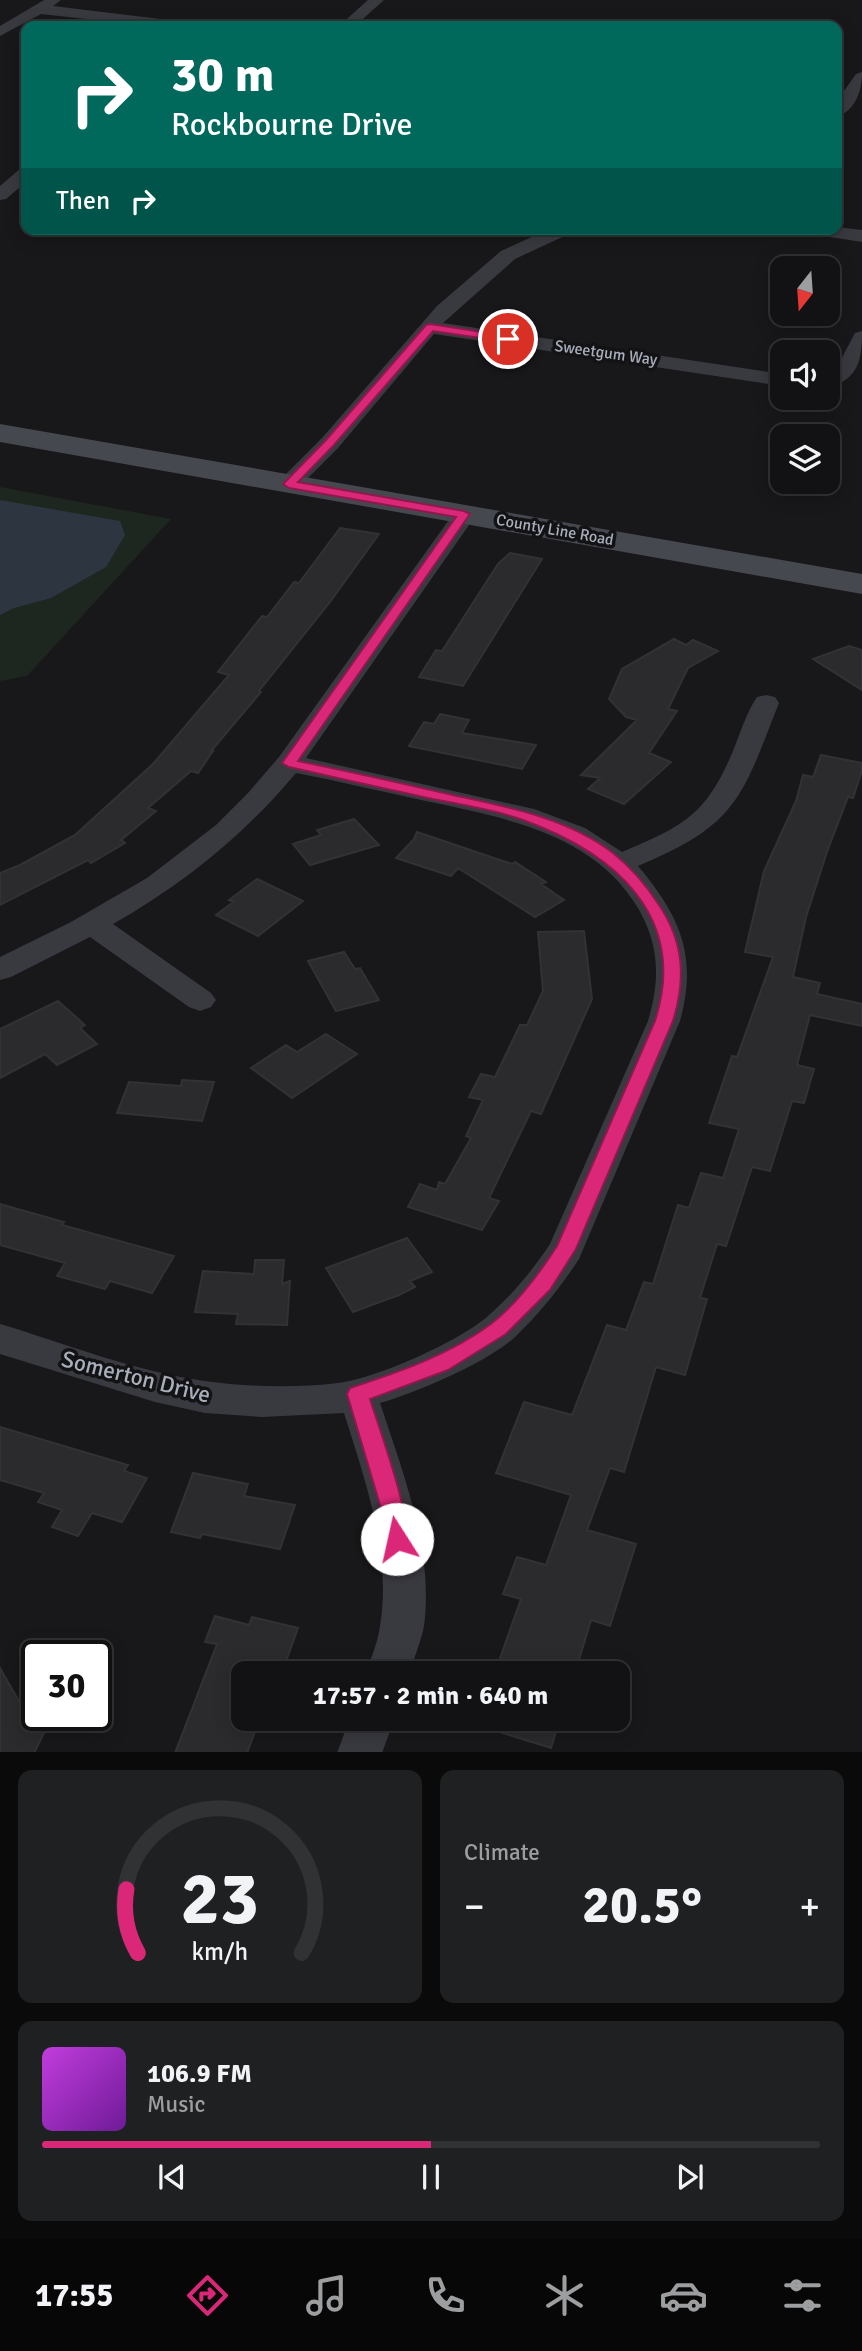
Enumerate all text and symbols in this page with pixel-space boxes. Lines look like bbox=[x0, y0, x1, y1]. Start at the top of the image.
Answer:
text: 30 m bbox=[171, 45, 274, 105]
icon: right bbox=[56, 49, 147, 140]
text: Rockbourne Drive bbox=[171, 105, 412, 144]
icon: right bbox=[124, 182, 162, 220]
text: Then bbox=[56, 185, 110, 217]
north arrow bbox=[770, 256, 840, 326]
map controls bbox=[770, 256, 840, 494]
pin bbox=[478, 309, 538, 369]
icon: arrive bbox=[489, 320, 527, 358]
street label: Sweetgum Way bbox=[553, 336, 659, 370]
button: sound bbox=[770, 340, 840, 410]
button: layers bbox=[770, 424, 840, 494]
street label: County Line Road bbox=[495, 510, 615, 550]
street label: Somerton Drive bbox=[59, 1344, 213, 1410]
position arrow bbox=[360, 1502, 434, 1576]
speed limit sign: 30 bbox=[21, 1640, 112, 1731]
text: 17:57 · 2 min · 640 m bbox=[313, 1680, 548, 1712]
text: Climate bbox=[464, 1838, 540, 1867]
text: 23 bbox=[181, 1855, 259, 1944]
text: 20.5° bbox=[582, 1873, 702, 1937]
text: − bbox=[464, 1883, 485, 1930]
text: + bbox=[799, 1883, 820, 1930]
text: km/h bbox=[192, 1935, 248, 1966]
text: 106.9 FM bbox=[147, 2058, 252, 2090]
text: Music bbox=[147, 2090, 205, 2119]
icon: previous bbox=[153, 2158, 191, 2196]
icon: pause bbox=[412, 2158, 450, 2196]
icon: next bbox=[671, 2158, 709, 2196]
icon: directions bbox=[183, 2271, 232, 2320]
icon: music bbox=[302, 2271, 351, 2320]
icon: phone bbox=[421, 2271, 470, 2320]
icon: climate bbox=[540, 2271, 589, 2320]
icon: car bbox=[659, 2271, 708, 2320]
icon: filters bbox=[778, 2271, 827, 2320]
text: 17:55 bbox=[35, 2276, 114, 2315]

